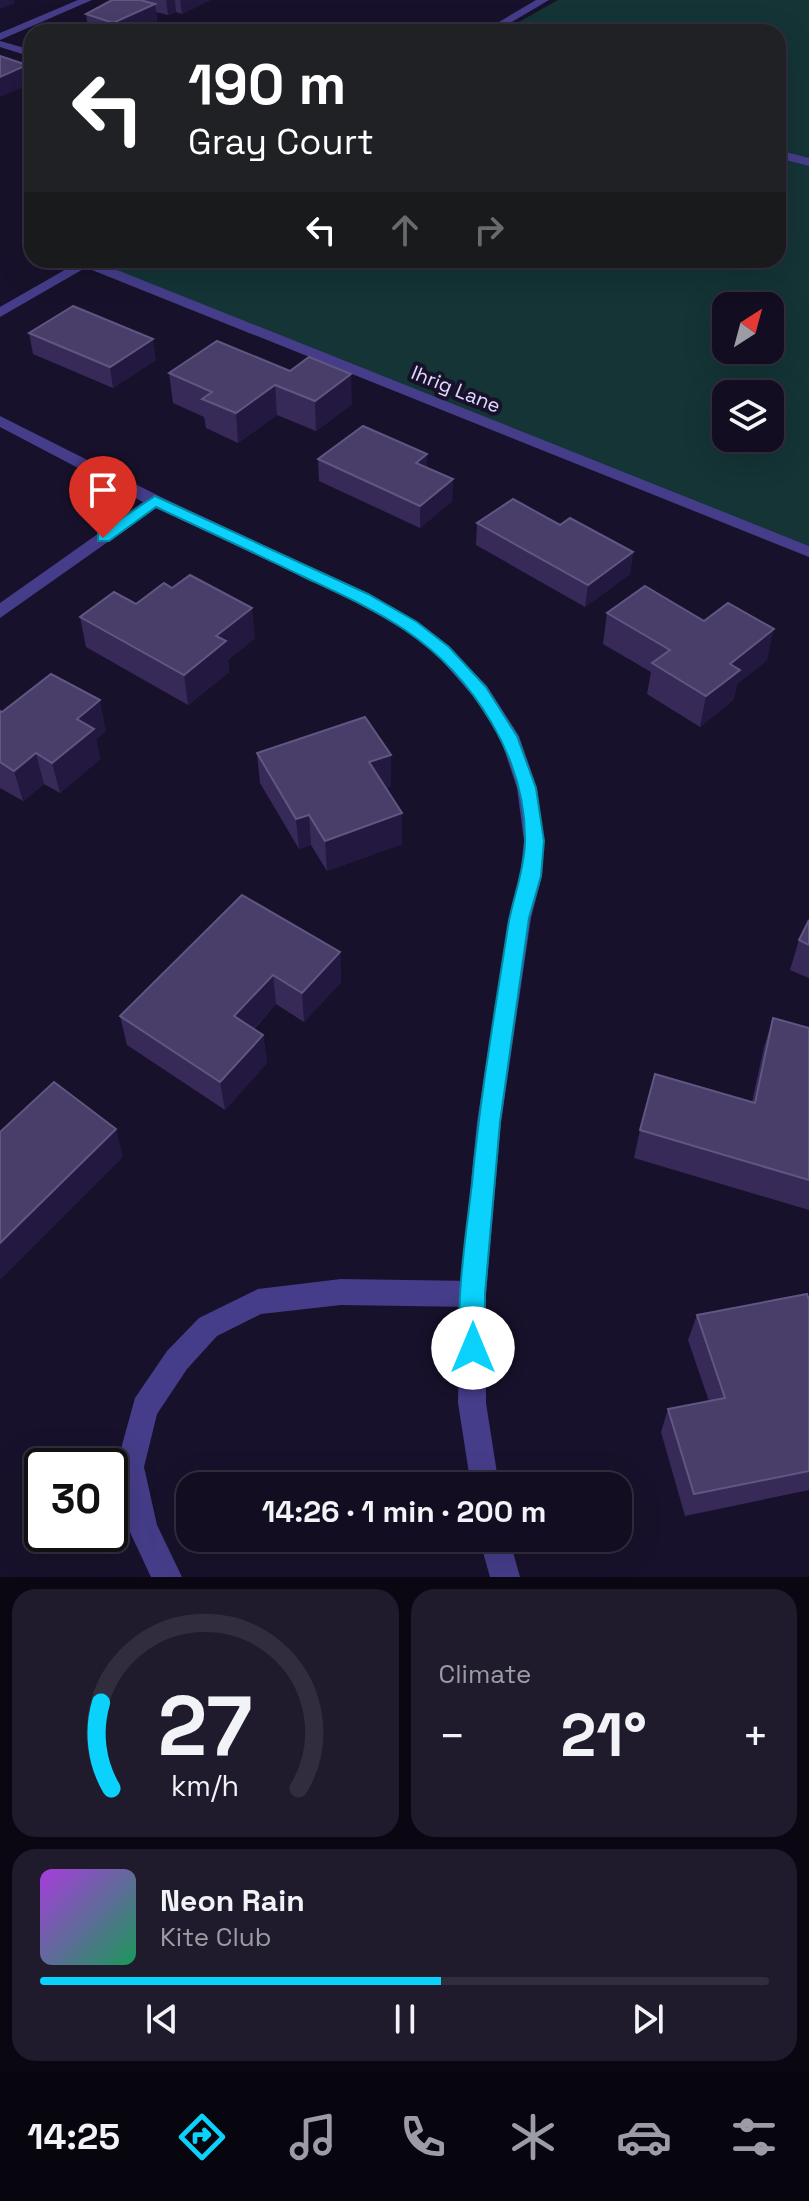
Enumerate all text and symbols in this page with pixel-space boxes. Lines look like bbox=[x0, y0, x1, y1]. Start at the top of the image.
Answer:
text: 190 m bbox=[188, 49, 346, 120]
icon: left bbox=[56, 56, 160, 160]
text: Gray Court bbox=[188, 119, 374, 165]
icon: left bbox=[299, 208, 343, 252]
icon: ahead bbox=[383, 208, 427, 252]
icon: right bbox=[467, 208, 511, 252]
north arrow bbox=[712, 292, 784, 364]
map controls bbox=[712, 292, 784, 452]
street label: Ihrig Lane bbox=[408, 359, 504, 419]
button: layers bbox=[712, 380, 784, 452]
pin bbox=[69, 456, 137, 538]
icon: arrive bbox=[81, 468, 125, 512]
position arrow bbox=[431, 1306, 515, 1390]
speed limit sign: 30 bbox=[24, 1448, 128, 1552]
text: 14:26 · 1 min · 200 m bbox=[262, 1492, 546, 1531]
text: Climate bbox=[439, 1657, 531, 1691]
text: 27 bbox=[158, 1673, 253, 1779]
text: 21° bbox=[561, 1697, 647, 1774]
text: − bbox=[439, 1708, 466, 1764]
text: + bbox=[742, 1708, 769, 1764]
text: km/h bbox=[171, 1768, 239, 1804]
text: Neon Rain bbox=[160, 1881, 305, 1920]
text: Kite Club bbox=[160, 1920, 272, 1954]
icon: previous bbox=[140, 1997, 184, 2041]
icon: pause bbox=[383, 1997, 427, 2041]
icon: next bbox=[626, 1997, 670, 2041]
icon: directions bbox=[174, 2109, 230, 2165]
icon: music bbox=[285, 2109, 341, 2165]
icon: phone bbox=[395, 2109, 451, 2165]
icon: climate bbox=[505, 2109, 561, 2165]
icon: car bbox=[616, 2109, 672, 2165]
icon: filters bbox=[726, 2109, 782, 2165]
text: 14:25 bbox=[27, 2114, 120, 2160]

